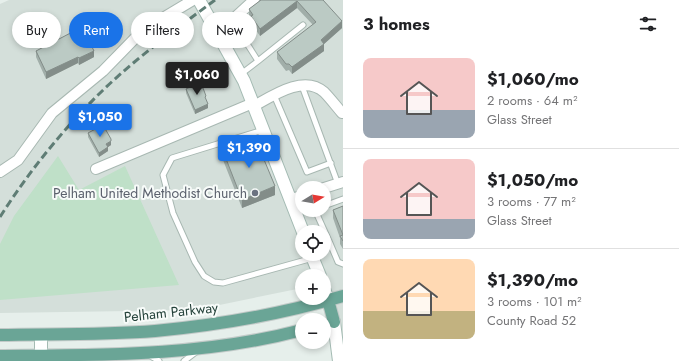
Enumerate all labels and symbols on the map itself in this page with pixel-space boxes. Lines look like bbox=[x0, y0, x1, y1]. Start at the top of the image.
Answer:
pin: $1,060 bbox=[164, 62, 230, 96]
pin: $1,050 bbox=[67, 104, 133, 138]
pin: $1,390 bbox=[216, 135, 282, 169]
north arrow bbox=[295, 181, 331, 217]
place label: Pelham United Methodist Church bbox=[53, 183, 247, 203]
marker: Pelham United Methodist Church bbox=[250, 188, 260, 198]
street label: Pelham Parkway bbox=[123, 297, 220, 327]

